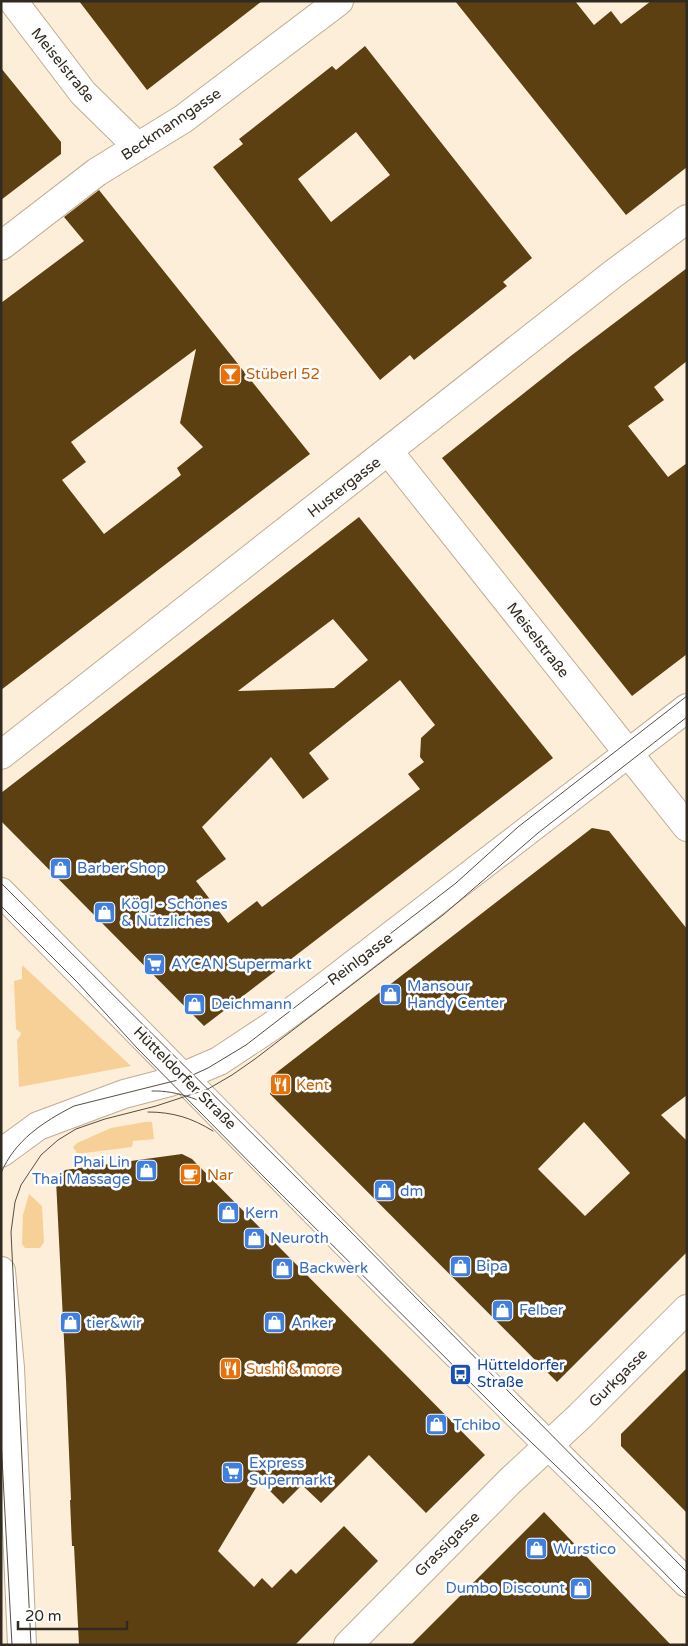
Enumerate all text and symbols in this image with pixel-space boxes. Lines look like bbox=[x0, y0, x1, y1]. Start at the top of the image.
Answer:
street label: Meiselstraße bbox=[27, 24, 99, 106]
street label: Beckmanngasse bbox=[118, 84, 224, 164]
bar icon: Stüberl 52 bbox=[218, 362, 242, 386]
place label: Stüberl 52 bbox=[246, 365, 320, 383]
street label: Hustergasse bbox=[304, 453, 384, 521]
street label: Meiselstraße bbox=[503, 599, 573, 681]
shop icon: Barber Shop bbox=[49, 856, 73, 880]
place label: Barber Shop bbox=[77, 859, 166, 877]
place label: Kögl - Schönes & Nützliches bbox=[121, 895, 228, 930]
shop icon: Kögl - Schönes & Nützliches bbox=[93, 901, 117, 925]
street label: Reinlgasse bbox=[324, 929, 396, 989]
supermarket icon: AYCAN Supermarkt bbox=[143, 952, 167, 976]
place label: AYCAN Supermarkt bbox=[171, 955, 312, 973]
place label: Mansour Handy Center bbox=[407, 977, 505, 1012]
shop icon: Mansour Handy Center bbox=[379, 983, 403, 1007]
shop icon: Deichmann bbox=[183, 992, 207, 1016]
place label: Deichmann bbox=[211, 995, 292, 1013]
street label: Hütteldorfer Straße bbox=[130, 1023, 240, 1133]
restaurant icon: Kent bbox=[268, 1073, 292, 1097]
place label: Kent bbox=[296, 1076, 329, 1094]
place label: Phai Lin Thai Massage bbox=[32, 1153, 130, 1188]
shop icon: Phai Lin Thai Massage bbox=[134, 1159, 158, 1183]
cafe icon: Nar bbox=[179, 1163, 203, 1187]
place label: Nar bbox=[207, 1166, 233, 1184]
shop icon: dm bbox=[372, 1179, 396, 1203]
place label: dm bbox=[400, 1182, 423, 1200]
shop icon: Kern bbox=[217, 1201, 241, 1225]
place label: Kern bbox=[245, 1204, 278, 1222]
shop icon: Neuroth bbox=[242, 1226, 266, 1250]
place label: Neuroth bbox=[270, 1229, 329, 1247]
shop icon: Bipa bbox=[448, 1254, 472, 1278]
shop icon: Backwerk bbox=[271, 1256, 295, 1280]
place label: Bipa bbox=[476, 1257, 508, 1275]
place label: Backwerk bbox=[299, 1259, 368, 1277]
shop icon: Felber bbox=[491, 1298, 515, 1322]
place label: Felber bbox=[519, 1301, 564, 1319]
shop icon: tier&wir bbox=[58, 1311, 82, 1335]
shop icon: Anker bbox=[263, 1311, 287, 1335]
place label: tier&wir bbox=[86, 1314, 142, 1332]
place label: Anker bbox=[291, 1314, 334, 1332]
street label: Gurkgasse bbox=[585, 1345, 651, 1411]
place label: Hütteldorfer Straße bbox=[477, 1356, 565, 1391]
restaurant icon: Sushi & more bbox=[218, 1357, 242, 1381]
place label: Sushi & more bbox=[246, 1360, 340, 1378]
bus stop icon: Hütteldorfer Straße bbox=[449, 1362, 473, 1386]
shop icon: Tchibo bbox=[425, 1413, 449, 1437]
place label: Tchibo bbox=[453, 1416, 501, 1434]
place label: Express Supermarkt bbox=[249, 1454, 333, 1489]
supermarket icon: Express Supermarkt bbox=[221, 1460, 245, 1484]
street label: Grassigasse bbox=[411, 1508, 483, 1580]
shop icon: Wurstico bbox=[525, 1537, 549, 1561]
place label: Wurstico bbox=[553, 1540, 616, 1558]
shop icon: Dumbo Discount bbox=[569, 1576, 593, 1600]
place label: Dumbo Discount bbox=[446, 1579, 565, 1597]
scale bar bbox=[18, 1598, 126, 1630]
text: 20 m bbox=[25, 1607, 62, 1625]

